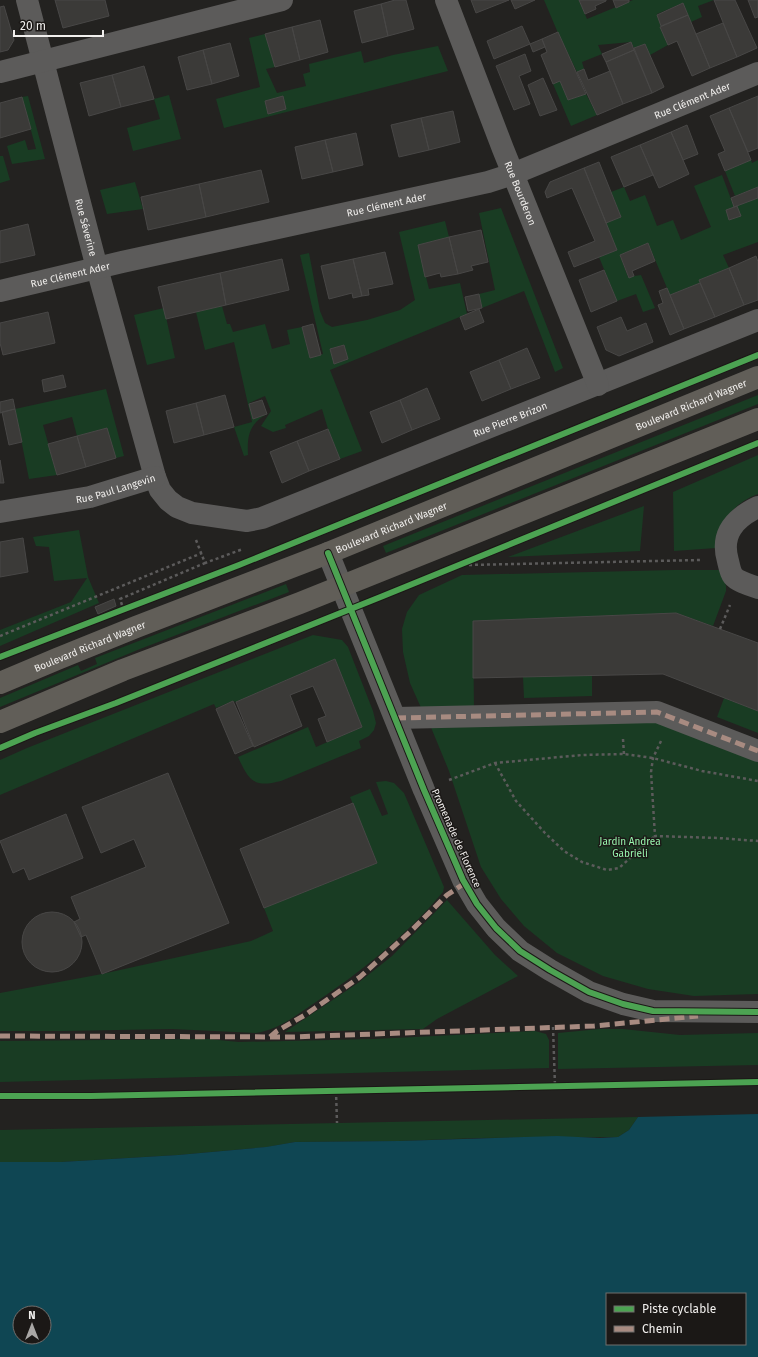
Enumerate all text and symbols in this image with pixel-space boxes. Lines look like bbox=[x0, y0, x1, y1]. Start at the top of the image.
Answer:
scale bar bbox=[14, 12, 103, 38]
text: 20 m bbox=[20, 19, 46, 33]
street label: Rue Clément Ader bbox=[653, 80, 732, 122]
street label: Rue Bourderon bbox=[502, 160, 538, 227]
street label: Rue Clément Ader bbox=[346, 191, 428, 220]
street label: Rue Séverine bbox=[72, 197, 99, 258]
street label: Rue Clément Ader bbox=[29, 260, 111, 291]
street label: Boulevard Richard Wagner bbox=[634, 377, 749, 434]
street label: Rue Pierre Brizon bbox=[472, 400, 549, 440]
street label: Rue Paul Langevin bbox=[75, 472, 157, 506]
street label: Boulevard Richard Wagner bbox=[334, 500, 449, 556]
street label: Boulevard Richard Wagner bbox=[32, 619, 148, 675]
street label: Promenade de Florence bbox=[429, 787, 483, 890]
park label: Jardin Andrea Gabrieli bbox=[599, 836, 661, 860]
legend bbox=[606, 1293, 746, 1345]
text: Piste cyclable bbox=[642, 1302, 716, 1316]
north arrow bbox=[12, 1305, 52, 1345]
text: N bbox=[28, 1309, 36, 1322]
text: Chemin bbox=[642, 1322, 683, 1336]

